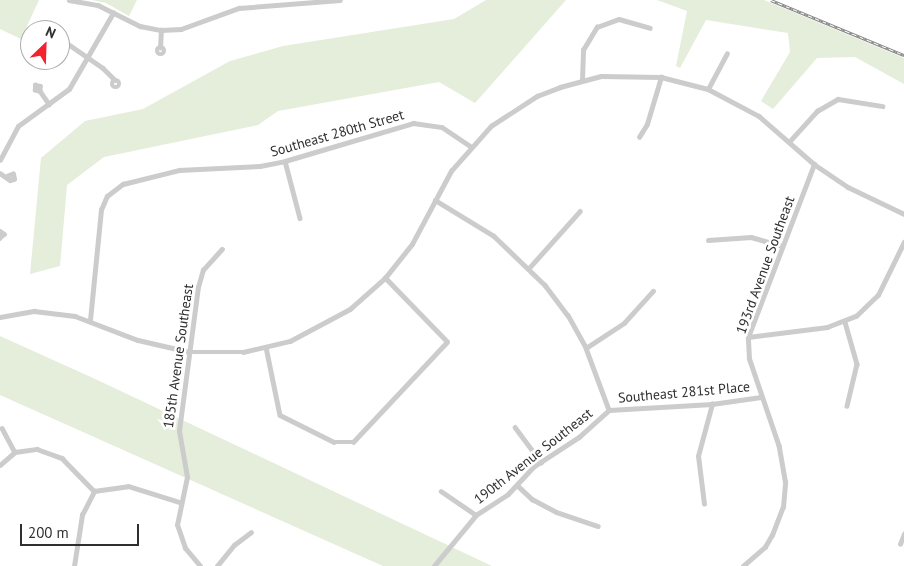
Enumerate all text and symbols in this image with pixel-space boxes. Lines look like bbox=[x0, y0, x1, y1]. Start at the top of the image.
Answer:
north arrow bbox=[20, 20, 70, 70]
text: N bbox=[43, 22, 59, 42]
street label: Southeast 280th Street bbox=[268, 106, 406, 160]
street label: 193rd Avenue Southeast bbox=[732, 194, 798, 336]
street label: 185th Avenue Southeast bbox=[160, 283, 196, 429]
street label: Southeast 281st Place bbox=[617, 378, 751, 406]
street label: 190th Avenue Southeast bbox=[470, 404, 596, 508]
scale bar bbox=[22, 514, 141, 546]
text: 200 m bbox=[28, 523, 69, 542]

